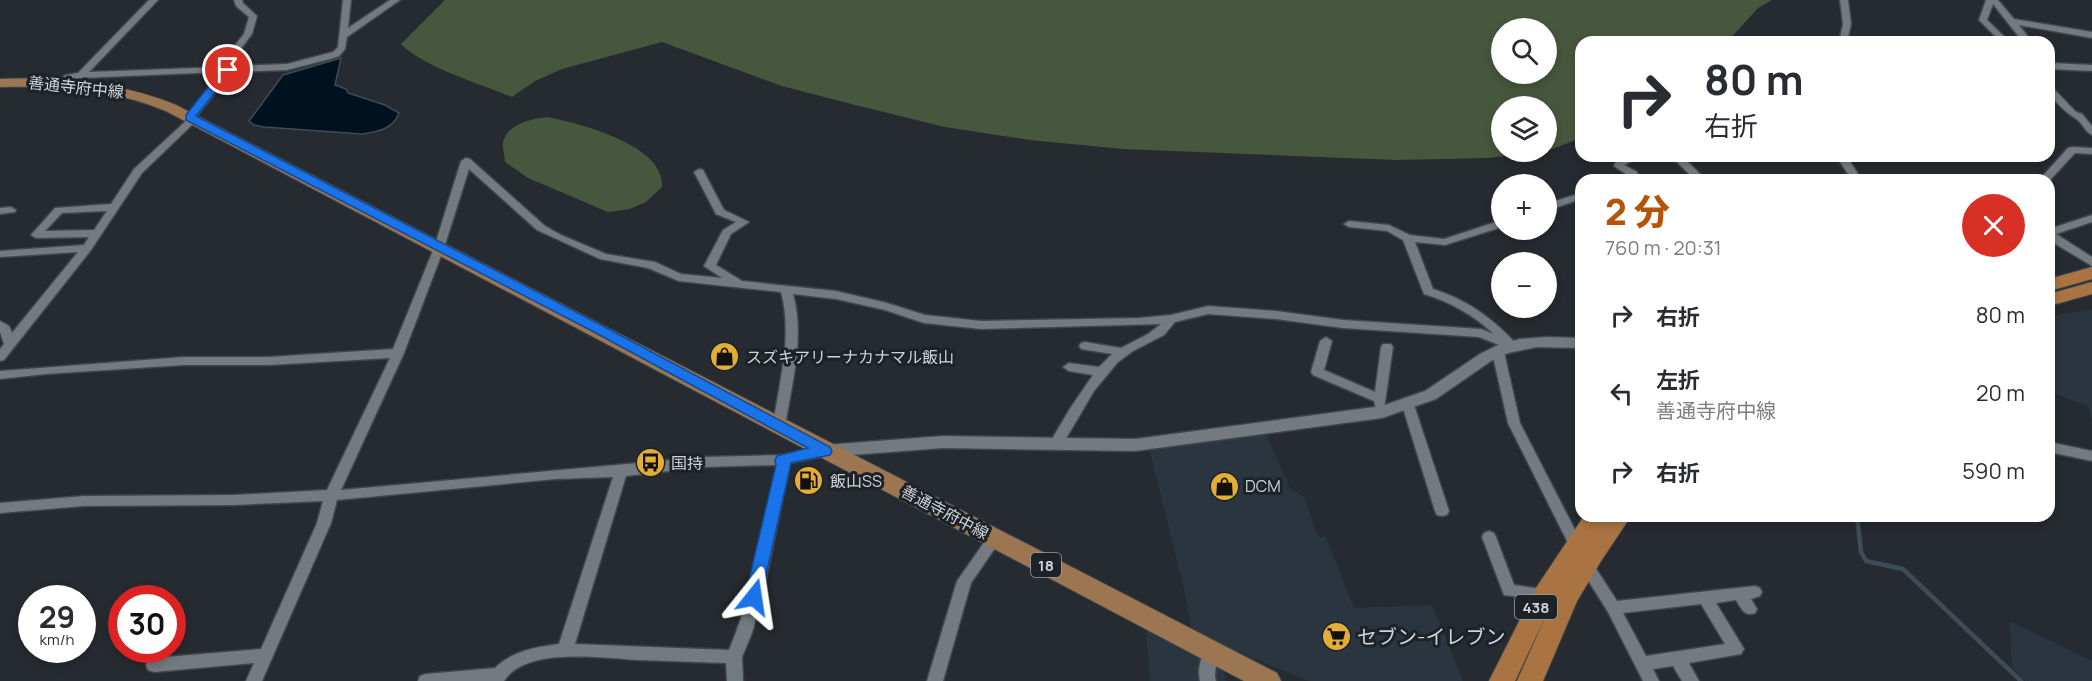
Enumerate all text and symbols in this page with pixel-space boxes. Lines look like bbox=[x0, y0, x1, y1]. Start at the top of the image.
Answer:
map controls bbox=[1491, 18, 1557, 318]
button: search bbox=[1491, 18, 1557, 84]
pin bbox=[202, 44, 253, 95]
text: 80 m bbox=[1704, 50, 1804, 108]
icon: arrive bbox=[211, 53, 244, 86]
icon: right bbox=[1605, 60, 1683, 138]
street label: 善通寺府中線 bbox=[27, 71, 125, 103]
button: layers bbox=[1491, 96, 1557, 162]
text: 右折 bbox=[1704, 107, 1758, 144]
button: + bbox=[1491, 174, 1557, 240]
text: 2 分 bbox=[1605, 187, 1670, 236]
button: close bbox=[1962, 194, 2025, 257]
text: 760 m · 20:31 bbox=[1605, 234, 1722, 261]
button: − bbox=[1491, 252, 1557, 318]
icon: right bbox=[1605, 299, 1638, 332]
text: 80 m bbox=[1976, 300, 2025, 330]
text: 右折 bbox=[1656, 302, 1700, 332]
shop icon: スズキアリーナカナマル飯山 bbox=[709, 341, 741, 373]
place label: スズキアリーナカナマル飯山 bbox=[746, 346, 954, 368]
text: 左折 bbox=[1656, 365, 1700, 395]
icon: left bbox=[1605, 377, 1638, 410]
text: 20 m bbox=[1976, 378, 2025, 408]
text: 善通寺府中線 bbox=[1656, 397, 1776, 424]
bus stop icon: 国持 bbox=[634, 447, 666, 479]
place label: 国持 bbox=[671, 452, 703, 474]
icon: right bbox=[1605, 455, 1638, 488]
text: 590 m bbox=[1962, 456, 2025, 486]
text: 右折 bbox=[1656, 458, 1700, 488]
fuel station icon: 飯山SS bbox=[793, 465, 825, 497]
place label: 飯山SS bbox=[830, 470, 882, 492]
shop icon: DCM bbox=[1208, 470, 1240, 502]
place label: DCM bbox=[1245, 475, 1281, 497]
street label: 善通寺府中線 bbox=[897, 480, 993, 544]
road number: 18 bbox=[1031, 553, 1061, 577]
position arrow bbox=[722, 565, 786, 629]
speed limit sign: 30 bbox=[108, 585, 186, 663]
road number: 438 bbox=[1515, 595, 1557, 619]
text: 29 bbox=[39, 596, 75, 637]
supermarket icon: セブン-イレブン bbox=[1320, 620, 1352, 652]
place label: セブン-イレブン bbox=[1357, 623, 1505, 650]
text: km/h bbox=[40, 629, 74, 650]

